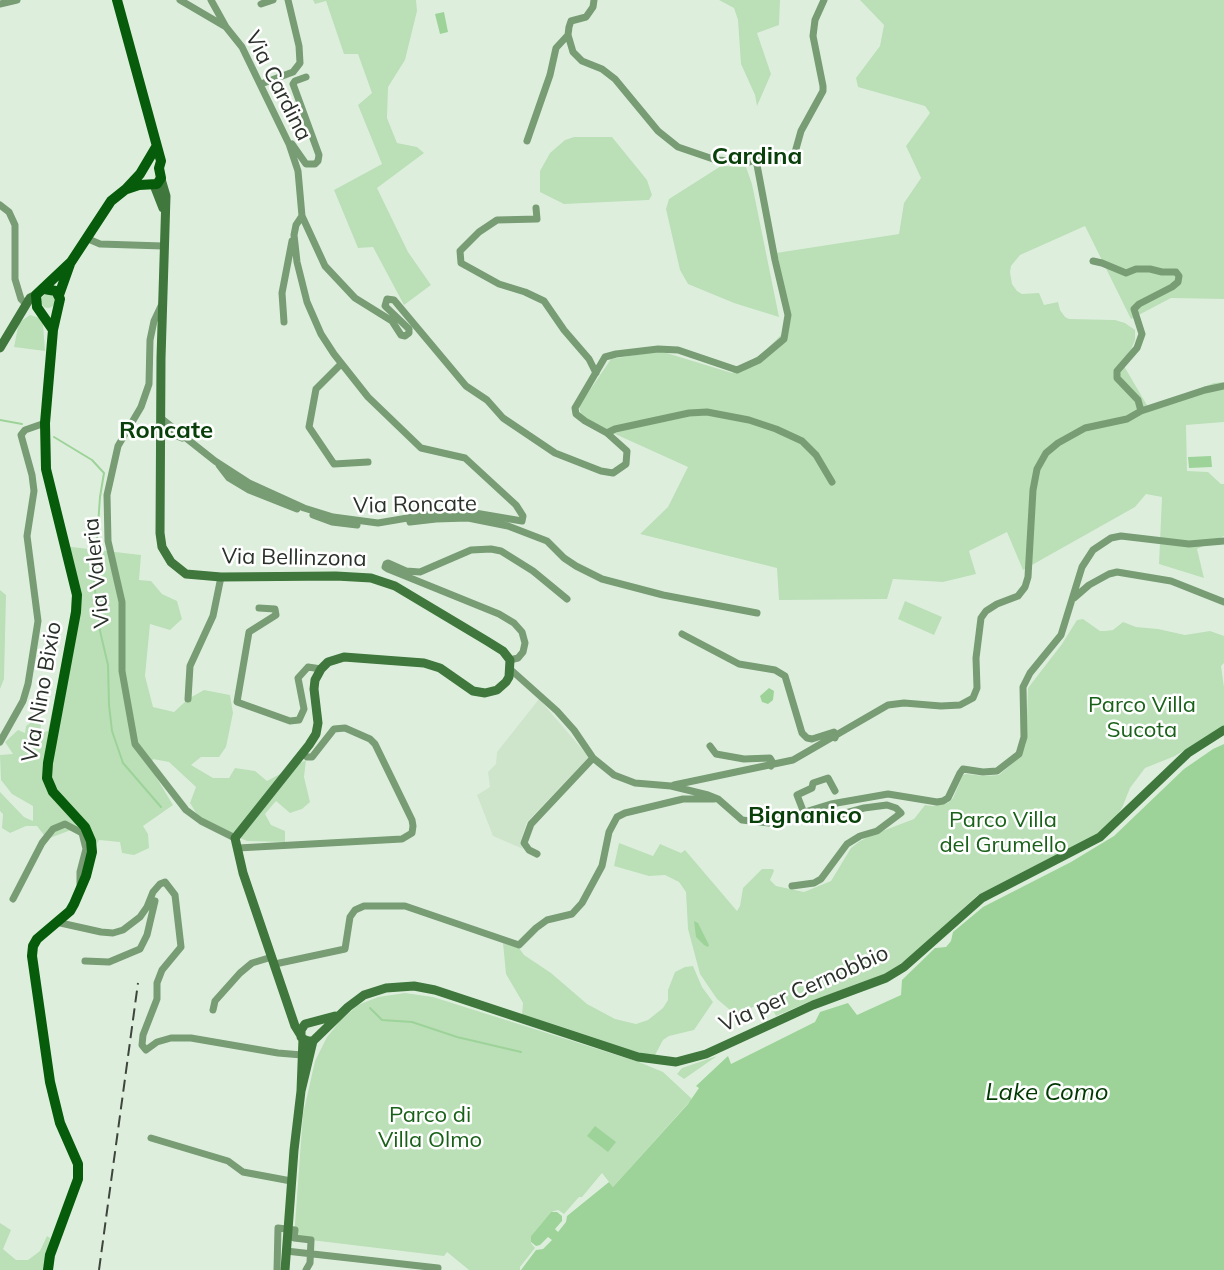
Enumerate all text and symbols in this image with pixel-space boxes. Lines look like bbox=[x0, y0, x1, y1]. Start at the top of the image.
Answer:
street label: Via Cardina bbox=[239, 27, 317, 145]
district label: Cardina bbox=[712, 143, 802, 171]
district label: Roncate bbox=[119, 417, 213, 445]
street label: Via Roncate bbox=[353, 491, 477, 519]
street label: Via Valeria bbox=[78, 517, 116, 629]
street label: Via Bellinzona bbox=[221, 544, 367, 572]
street label: Via Nino Bixio bbox=[17, 620, 67, 764]
park label: Parco Villa Sucota bbox=[1088, 692, 1196, 744]
district label: Bignanico bbox=[748, 802, 862, 830]
park label: Parco Villa del Grumello bbox=[939, 807, 1067, 858]
street label: Via per Cernobbio bbox=[715, 940, 893, 1038]
water label: Lake Como bbox=[986, 1079, 1108, 1107]
park label: Parco di Villa Olmo bbox=[378, 1102, 482, 1154]

